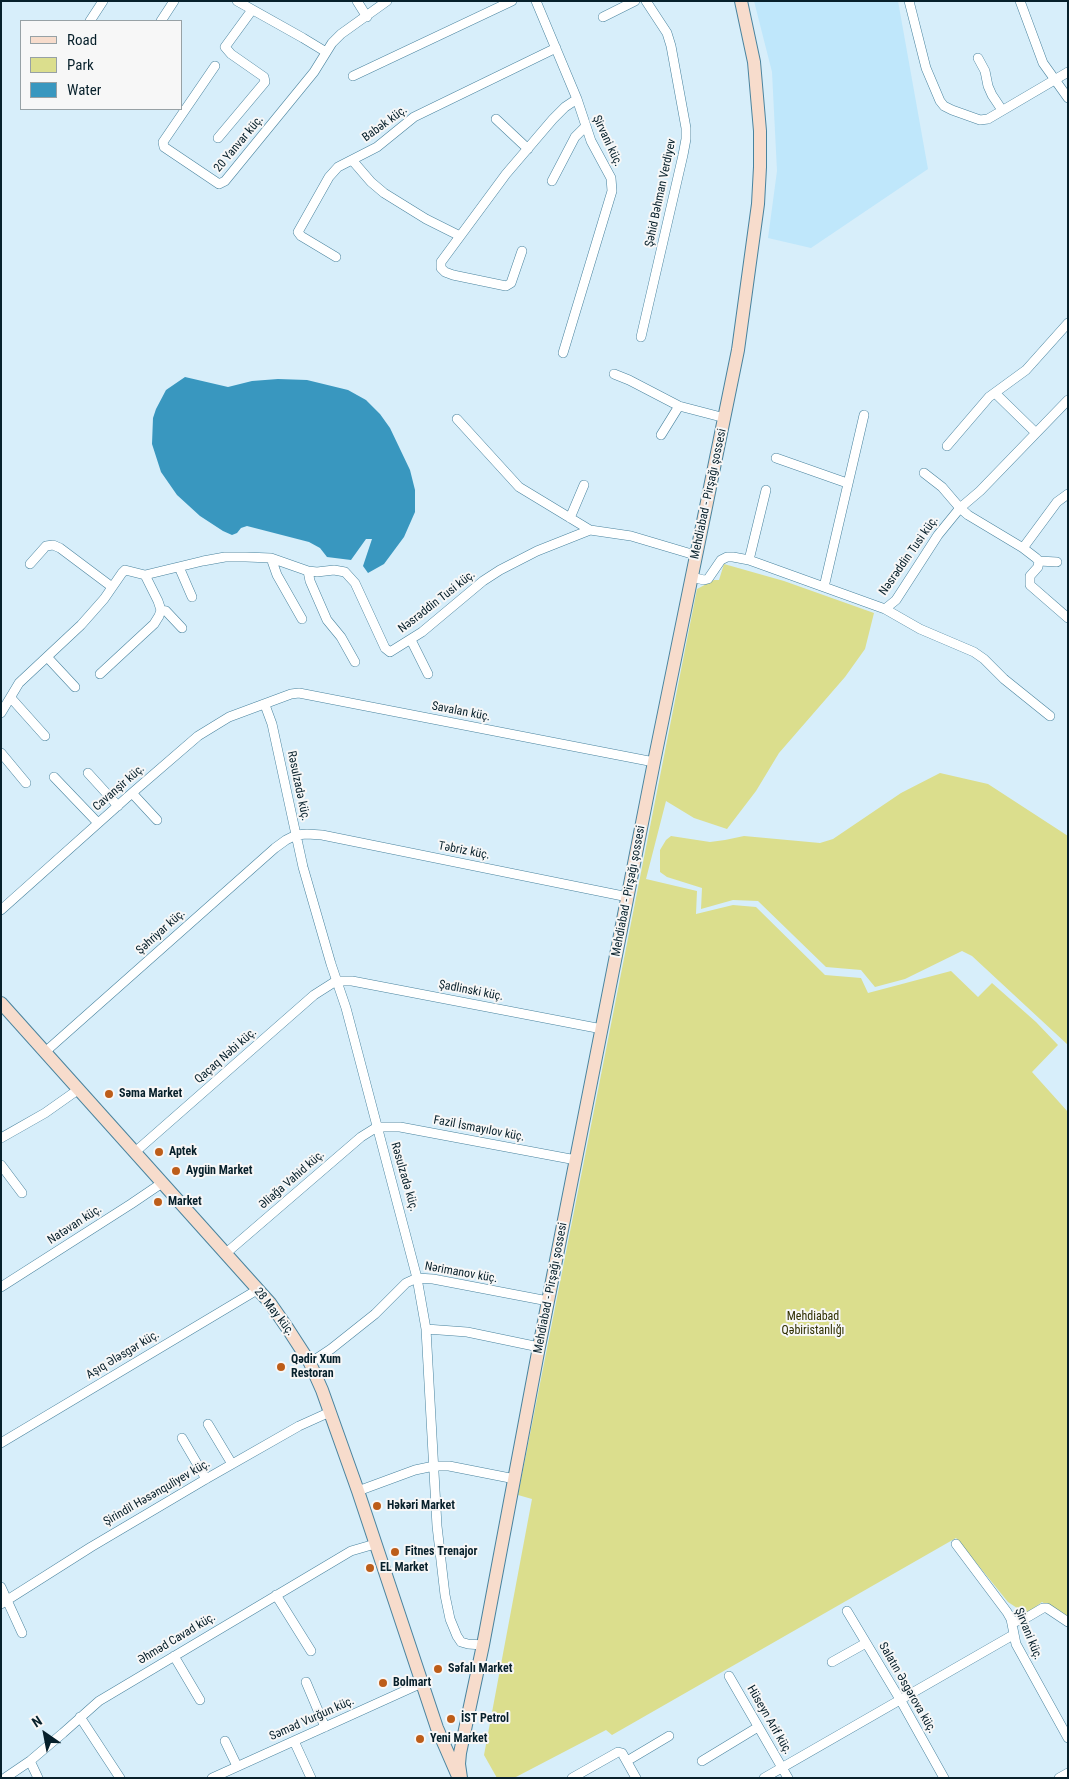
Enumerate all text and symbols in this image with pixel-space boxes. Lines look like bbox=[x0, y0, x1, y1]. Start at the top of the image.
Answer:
legend bbox=[20, 20, 182, 110]
text: Road bbox=[67, 31, 97, 49]
text: Park bbox=[67, 56, 94, 74]
text: Water bbox=[67, 81, 101, 99]
street label: Babək küç. bbox=[360, 103, 410, 145]
street label: 20 Yanvar küç. bbox=[211, 113, 267, 175]
street label: Şirvani küç. bbox=[589, 113, 625, 169]
street label: Şəhid Bəhman Verdiyev bbox=[642, 138, 680, 248]
street label: Mehdiabad - Pirşağı şossesi bbox=[688, 427, 730, 561]
street label: Nəsrəddin Tusi küç. bbox=[876, 514, 942, 598]
street label: Nəsrəddin Tusi küç. bbox=[396, 568, 478, 636]
street label: Savalan küç. bbox=[430, 699, 492, 725]
street label: Rəsulzadə küç. bbox=[284, 750, 312, 822]
street label: Cavanşir küç. bbox=[90, 762, 148, 814]
street label: Mehdiabad - Pirşağı şossesi bbox=[609, 824, 649, 958]
street label: Təbriz küç. bbox=[437, 839, 491, 863]
street label: Şəhriyar küç. bbox=[134, 906, 188, 958]
street label: Şadlinski küç. bbox=[437, 978, 505, 1004]
street label: Qaçaq Nəbi küç. bbox=[192, 1025, 260, 1087]
place label: Səma Market bbox=[119, 1087, 182, 1101]
marker: Səma Market bbox=[103, 1088, 115, 1100]
street label: Fazil İsmayılov küç. bbox=[432, 1113, 526, 1145]
street label: Rəsulzadə küç. bbox=[387, 1141, 421, 1213]
place label: Aptek bbox=[169, 1145, 197, 1159]
marker: Aptek bbox=[153, 1146, 165, 1158]
street label: Əliağa Vahid küç. bbox=[256, 1148, 328, 1212]
place label: Aygün Market bbox=[186, 1164, 253, 1178]
marker: Aygün Market bbox=[170, 1165, 182, 1177]
place label: Market bbox=[168, 1195, 202, 1209]
marker: Market bbox=[152, 1196, 164, 1208]
street label: Natəvan küç. bbox=[45, 1202, 105, 1248]
street label: Mehdiabad - Pirşağı şossesi bbox=[531, 1221, 571, 1355]
street label: Nərimanov küç. bbox=[423, 1260, 499, 1286]
street label: 28 May küç. bbox=[251, 1285, 297, 1339]
park label: Mehdiabad Qəbiristanlığı bbox=[782, 1310, 844, 1338]
street label: Aşıq Ələsgər küç. bbox=[84, 1328, 162, 1382]
place label: Qədir Xum Restoran bbox=[291, 1353, 341, 1381]
marker: Qədir Xum Restoran bbox=[275, 1361, 287, 1373]
street label: Şirindil Həsənquliyev küç. bbox=[101, 1457, 213, 1529]
place label: Həkəri Market bbox=[387, 1499, 455, 1513]
marker: Həkəri Market bbox=[371, 1500, 383, 1512]
place label: Fitnes Trenajor bbox=[405, 1545, 477, 1559]
marker: Fitnes Trenajor bbox=[389, 1546, 401, 1558]
place label: EL Market bbox=[380, 1561, 428, 1575]
marker: EL Market bbox=[364, 1562, 376, 1574]
street label: Şirvani küç. bbox=[1011, 1606, 1045, 1662]
street label: Əhməd Cavad küç. bbox=[136, 1610, 218, 1668]
street label: Salatın Əsgərova küç. bbox=[875, 1640, 939, 1736]
place label: Səfalı Market bbox=[448, 1662, 512, 1676]
marker: Səfalı Market bbox=[432, 1663, 444, 1675]
place label: Bolmart bbox=[393, 1676, 431, 1690]
marker: Bolmart bbox=[377, 1677, 389, 1689]
street label: Hüseyn Arif küç. bbox=[743, 1683, 795, 1757]
street label: Səməd Vurğun küç. bbox=[267, 1694, 357, 1744]
north arrow bbox=[20, 1709, 70, 1759]
text: N bbox=[29, 1712, 45, 1730]
place label: İST Petrol bbox=[461, 1712, 509, 1726]
marker: İST Petrol bbox=[445, 1713, 457, 1725]
place label: Yeni Market bbox=[430, 1732, 487, 1746]
marker: Yeni Market bbox=[414, 1733, 426, 1745]

